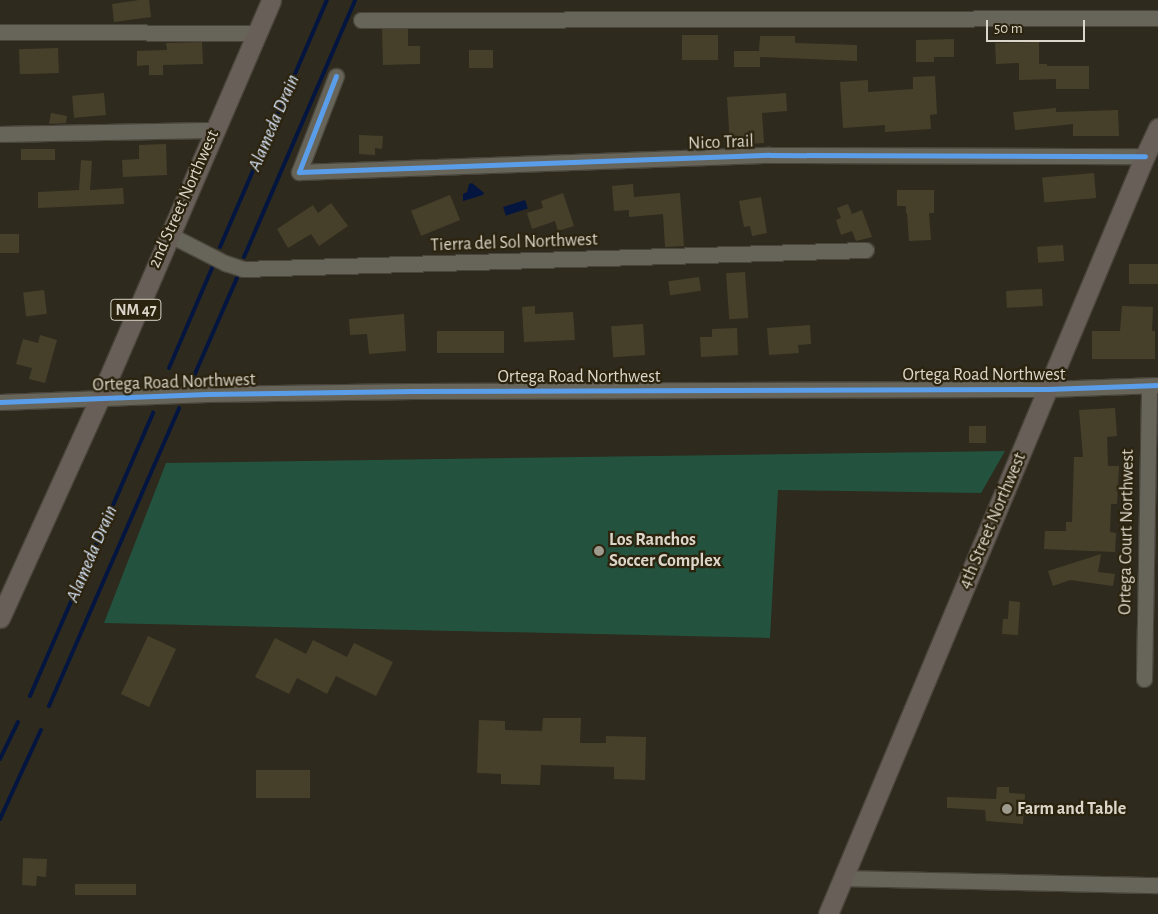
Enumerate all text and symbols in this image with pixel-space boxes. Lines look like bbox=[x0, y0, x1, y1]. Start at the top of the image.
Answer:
scale bar bbox=[988, 10, 1087, 42]
text: 50 m bbox=[994, 21, 1023, 36]
water label: Alameda Drain bbox=[243, 71, 305, 175]
street label: 2nd Street Northwest bbox=[144, 127, 224, 271]
street label: Nico Trail bbox=[688, 131, 754, 155]
street label: Tierra del Sol Northwest bbox=[430, 229, 598, 257]
road number: NM 47 bbox=[110, 296, 162, 324]
street label: Ortega Road Northwest bbox=[902, 364, 1066, 386]
street label: Ortega Road Northwest bbox=[497, 366, 661, 388]
street label: Ortega Road Northwest bbox=[92, 369, 256, 397]
street label: Ortega Court Northwest bbox=[1115, 449, 1139, 615]
street label: 4th Street Northwest bbox=[955, 450, 1031, 592]
water label: Alameda Drain bbox=[61, 502, 123, 606]
place label: Los Ranchos Soccer Complex bbox=[609, 530, 721, 572]
marker: Los Ranchos Soccer Complex bbox=[593, 545, 605, 557]
place label: Farm and Table bbox=[1017, 798, 1126, 820]
marker: Farm and Table bbox=[1001, 803, 1013, 815]

